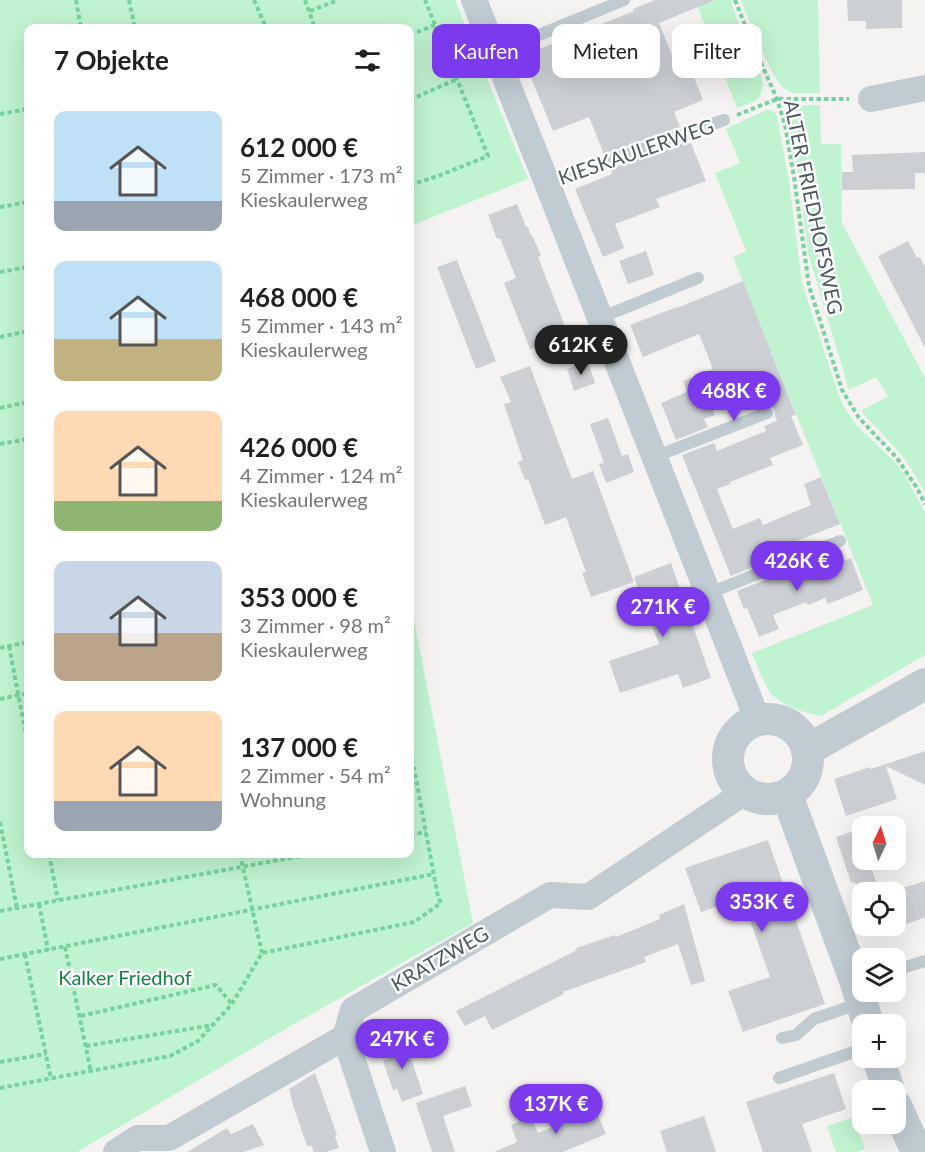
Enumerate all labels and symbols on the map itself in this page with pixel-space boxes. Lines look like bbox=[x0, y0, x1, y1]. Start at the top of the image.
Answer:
street label: ALTER FRIEDHOFSWEG bbox=[780, 97, 848, 316]
street label: KIESKAULERWEG bbox=[555, 113, 717, 189]
pin: 612K € bbox=[532, 325, 630, 376]
pin: 468K € bbox=[685, 371, 783, 422]
pin: 426K € bbox=[748, 541, 846, 592]
pin: 271K € bbox=[614, 587, 712, 638]
north arrow bbox=[852, 816, 906, 870]
pin: 353K € bbox=[713, 882, 811, 933]
street label: KRATZWEG bbox=[387, 921, 492, 996]
park label: Kalker Friedhof bbox=[58, 965, 192, 989]
pin: 247K € bbox=[353, 1019, 451, 1070]
pin: 137K € bbox=[507, 1084, 605, 1135]

